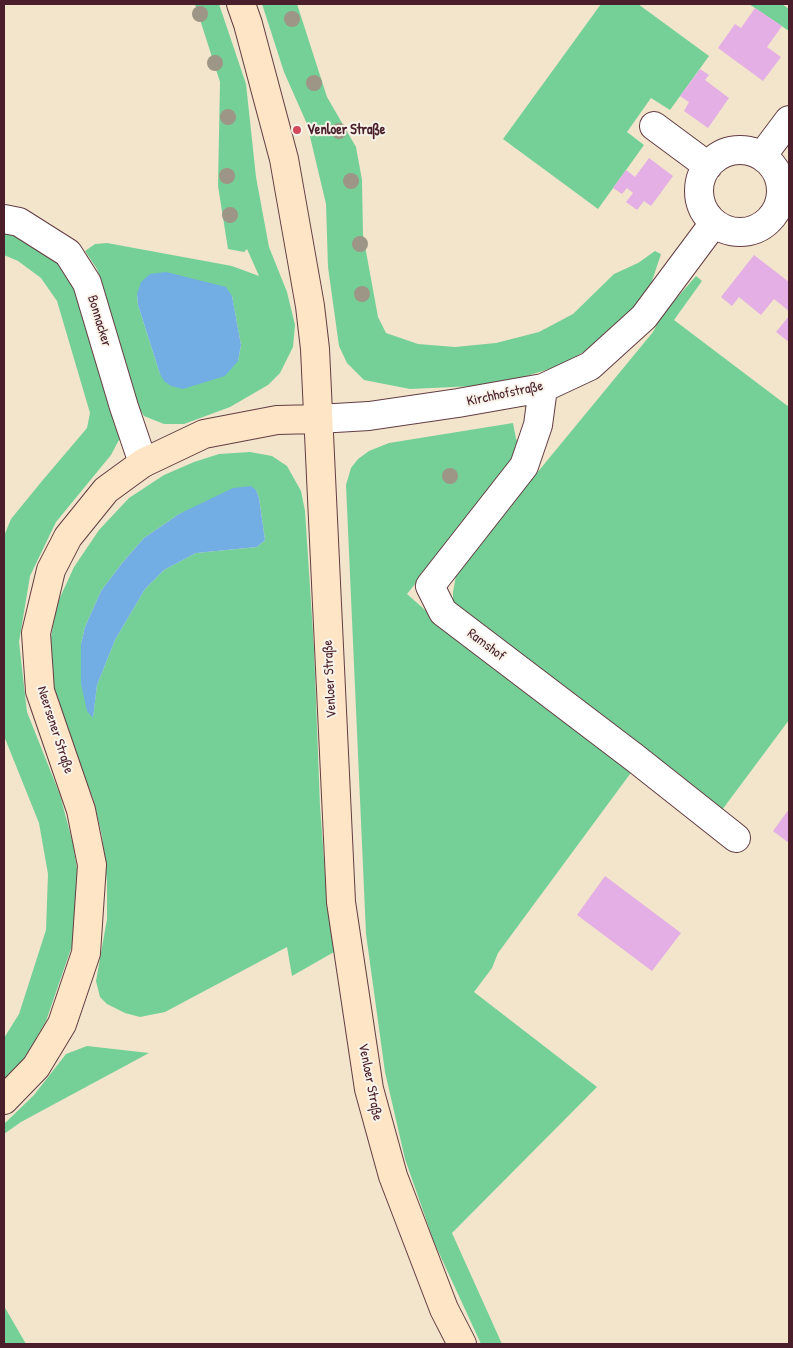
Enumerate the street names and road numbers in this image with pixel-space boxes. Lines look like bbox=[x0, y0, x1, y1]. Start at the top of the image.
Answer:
street label: Bonnacker bbox=[83, 293, 115, 349]
street label: Kirchhofstraße bbox=[465, 378, 545, 410]
street label: Ramshof bbox=[464, 625, 508, 665]
street label: Venloer Straße bbox=[320, 639, 340, 719]
street label: Neersener Straße bbox=[33, 684, 77, 776]
street label: Venloer Straße bbox=[354, 1042, 386, 1122]

